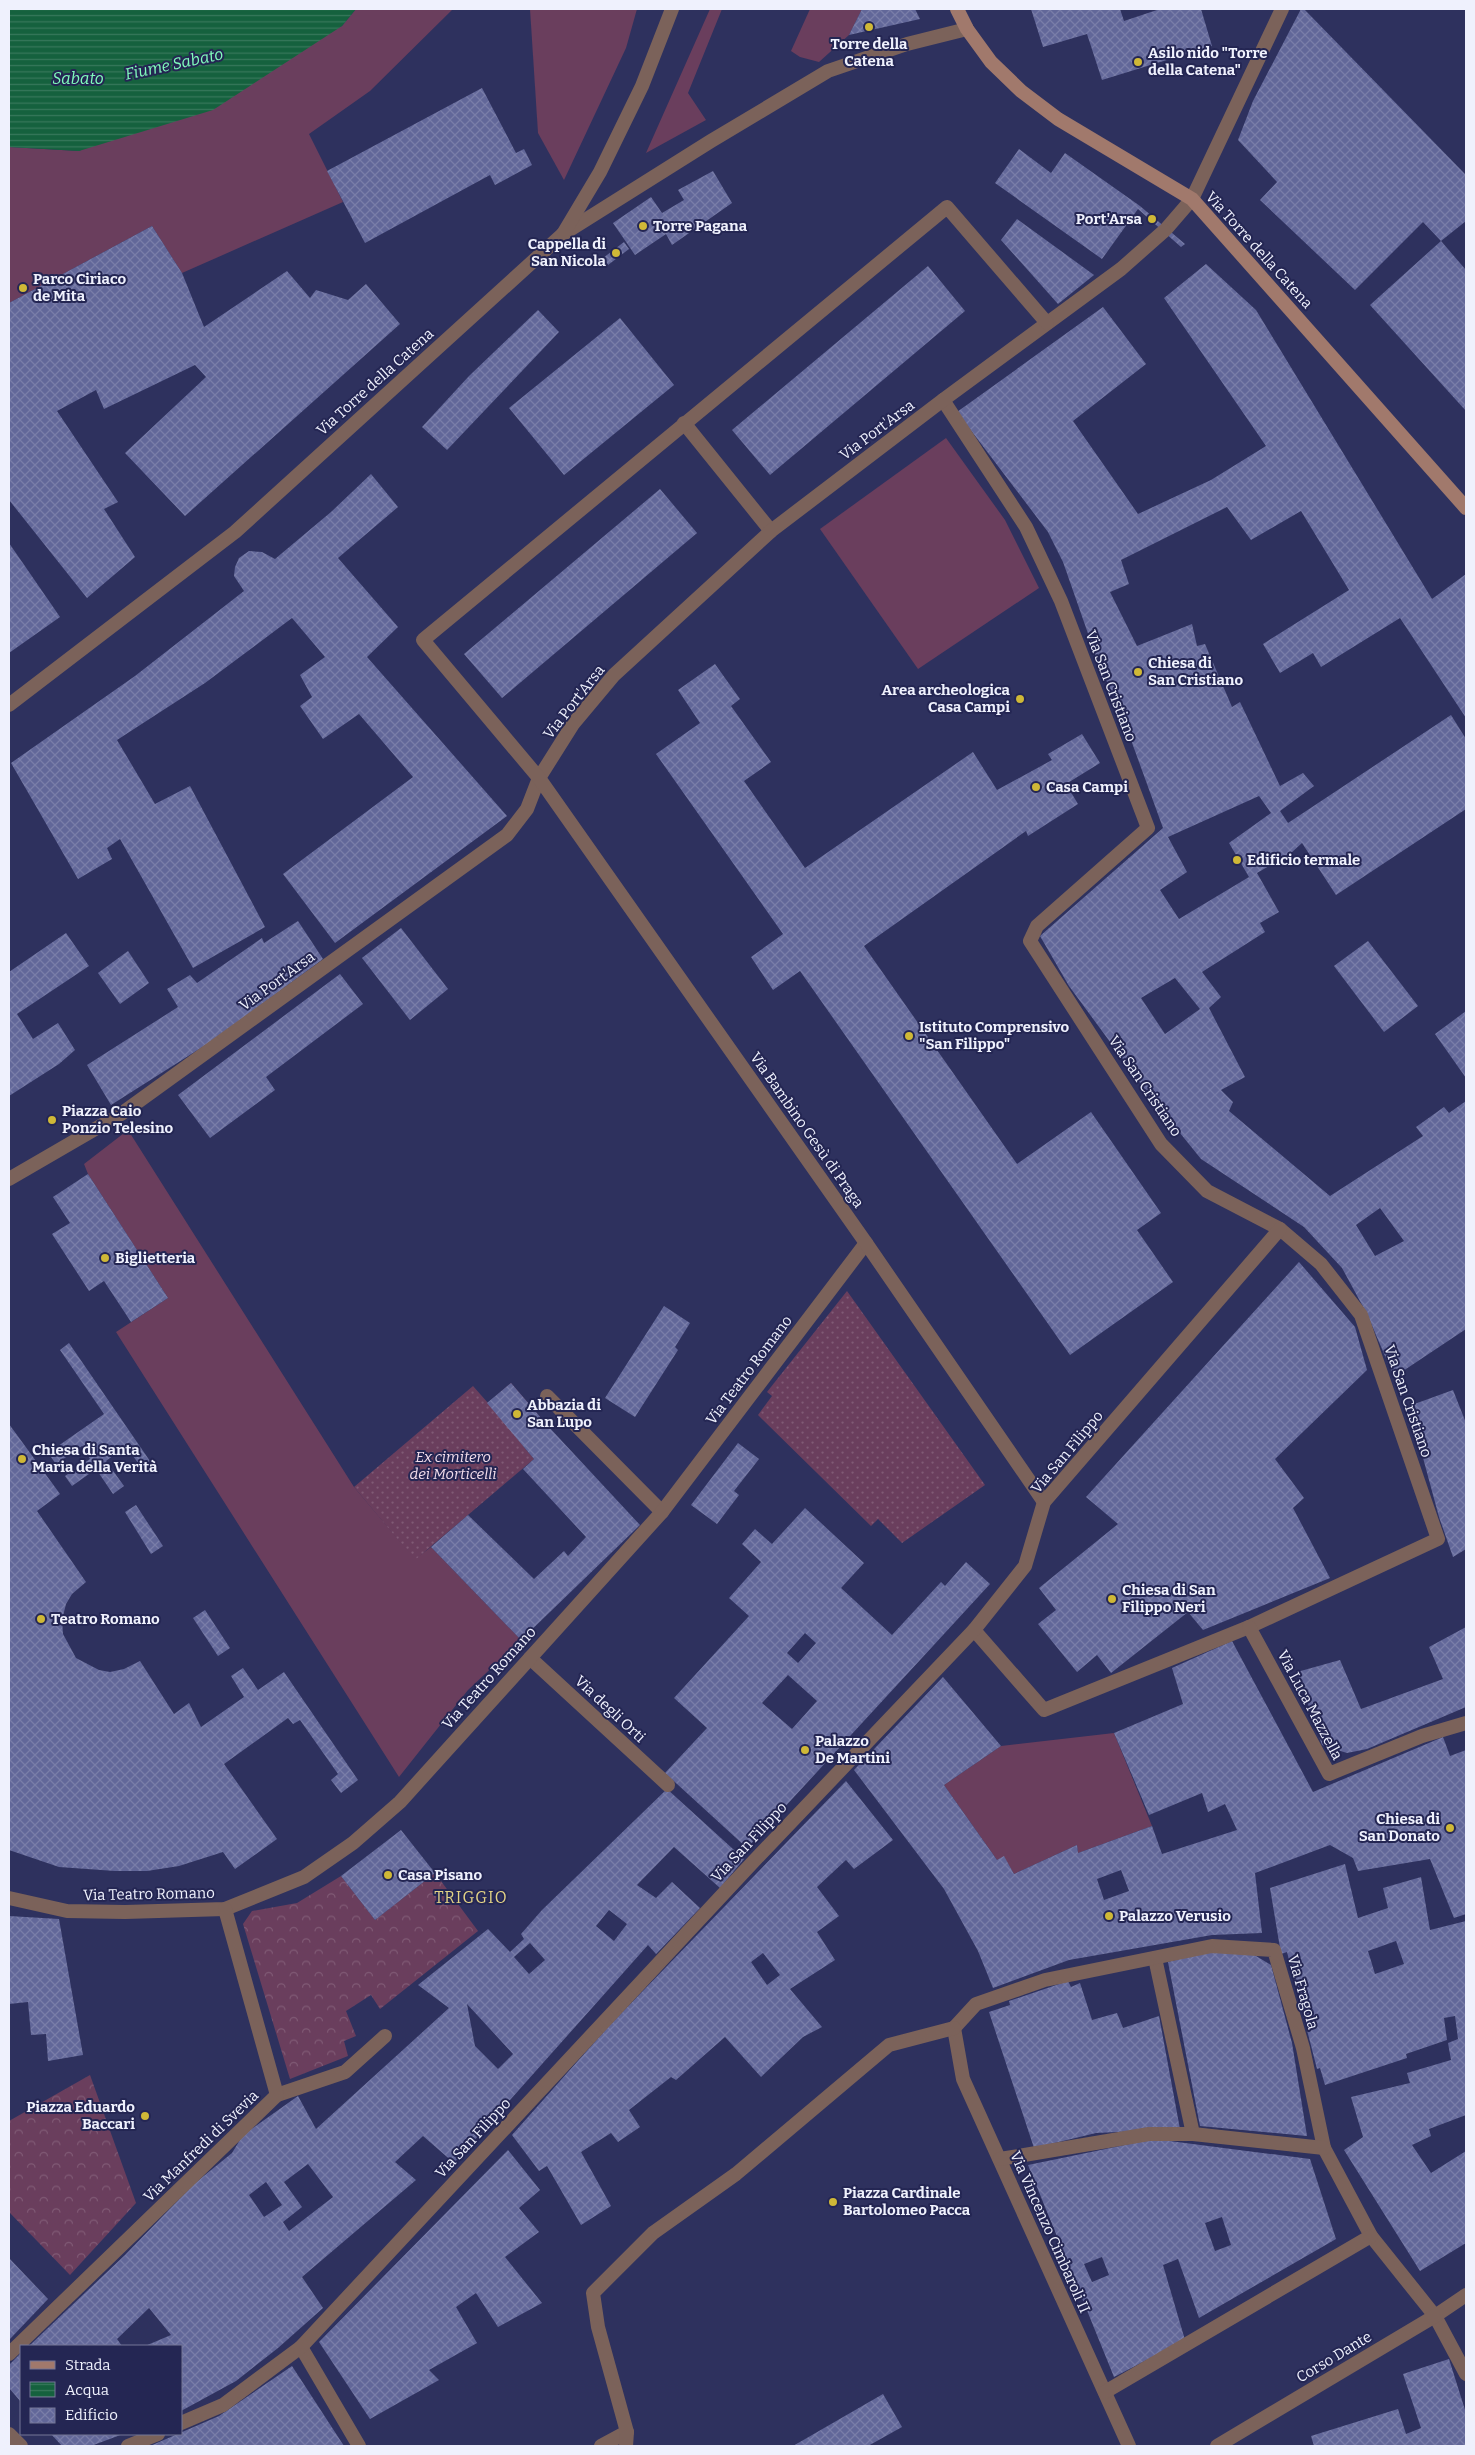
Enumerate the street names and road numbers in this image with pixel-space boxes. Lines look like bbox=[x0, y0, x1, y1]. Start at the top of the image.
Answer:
street label: Via Torre della Catena bbox=[1202, 188, 1316, 312]
street label: Via Torre della Catena bbox=[313, 325, 437, 439]
street label: Via Port'Arsa bbox=[836, 396, 918, 464]
street label: Via San Cristiano bbox=[1081, 628, 1141, 744]
street label: Via Port'Arsa bbox=[540, 661, 608, 743]
street label: Via Port'Arsa bbox=[236, 948, 318, 1014]
street label: Via San Cristiano bbox=[1105, 1032, 1185, 1140]
street label: Via Bambino Gesù di Praga bbox=[746, 1049, 868, 1211]
street label: Via Teatro Romano bbox=[702, 1312, 796, 1428]
street label: Via San Cristiano bbox=[1380, 1342, 1436, 1460]
street label: Via San Filippo bbox=[1027, 1407, 1107, 1497]
street label: Via Teatro Romano bbox=[438, 1623, 540, 1733]
street label: Via Luca Mazzella bbox=[1273, 1647, 1347, 1763]
street label: Via degli Orti bbox=[571, 1672, 649, 1747]
street label: Via San Filippo bbox=[707, 1798, 791, 1886]
street label: Via Teatro Romano bbox=[83, 1884, 215, 1904]
street label: Via Fragola bbox=[1284, 1953, 1322, 2031]
street label: Via Manfredi di Svevia bbox=[140, 2086, 262, 2206]
street label: Via San Filippo bbox=[431, 2094, 515, 2182]
street label: Via Vincenzo Cimbaroli II bbox=[1006, 2148, 1094, 2316]
street label: Corso Dante bbox=[1293, 2327, 1375, 2387]

